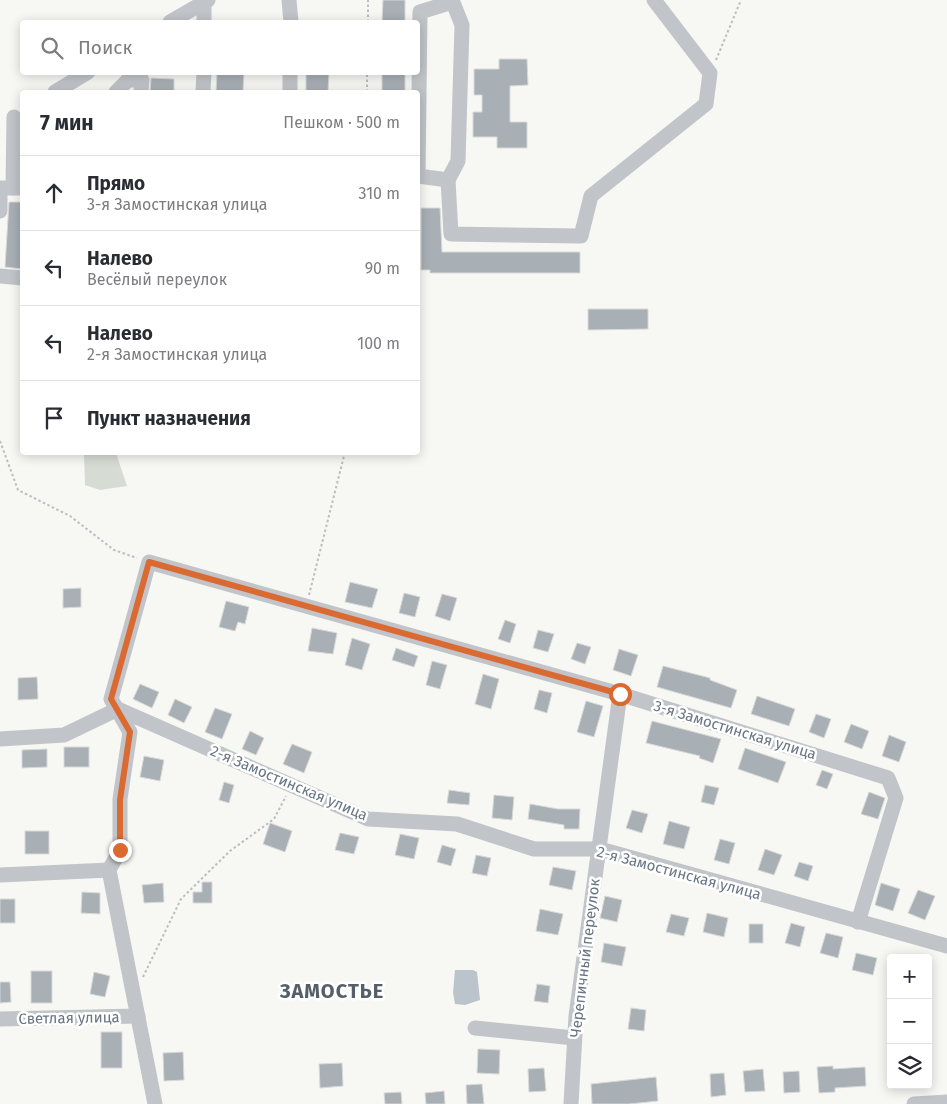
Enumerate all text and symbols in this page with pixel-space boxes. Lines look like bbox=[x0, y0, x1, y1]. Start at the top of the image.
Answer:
search box bbox=[20, 20, 420, 75]
icon: search bbox=[38, 34, 66, 62]
text: Поиск bbox=[78, 36, 132, 59]
text: 7 мин bbox=[40, 110, 94, 136]
text: Пешком · 500 m bbox=[283, 113, 400, 132]
text: Прямо bbox=[87, 172, 145, 195]
icon: ahead bbox=[40, 179, 68, 207]
text: 310 m bbox=[359, 184, 400, 203]
text: 3-я Замостинская улица bbox=[87, 195, 267, 214]
text: Налево bbox=[87, 247, 153, 270]
icon: left bbox=[40, 254, 68, 282]
text: 90 m bbox=[365, 259, 400, 278]
text: Весёлый переулок bbox=[87, 270, 227, 289]
text: Налево bbox=[87, 322, 153, 345]
icon: left bbox=[40, 329, 68, 357]
text: 100 m bbox=[357, 334, 400, 353]
text: 2-я Замостинская улица bbox=[87, 345, 267, 364]
icon: arrive bbox=[40, 404, 68, 432]
text: Пункт назначения bbox=[87, 407, 251, 430]
route start bbox=[609, 683, 632, 706]
street label: 3-я Замостинская улица bbox=[652, 697, 818, 763]
street label: 2-я Замостинская улица bbox=[208, 742, 370, 824]
route end bbox=[109, 839, 132, 862]
street label: 2-я Замостинская улица bbox=[595, 842, 763, 904]
street label: Черепичный переулок bbox=[566, 877, 604, 1038]
map controls bbox=[887, 954, 932, 1089]
button: + bbox=[887, 954, 932, 999]
district label: ЗАМОСТЬЕ bbox=[279, 979, 384, 1003]
button: − bbox=[887, 999, 932, 1044]
street label: Светлая улица bbox=[18, 1008, 120, 1028]
button: layers bbox=[887, 1044, 932, 1089]

